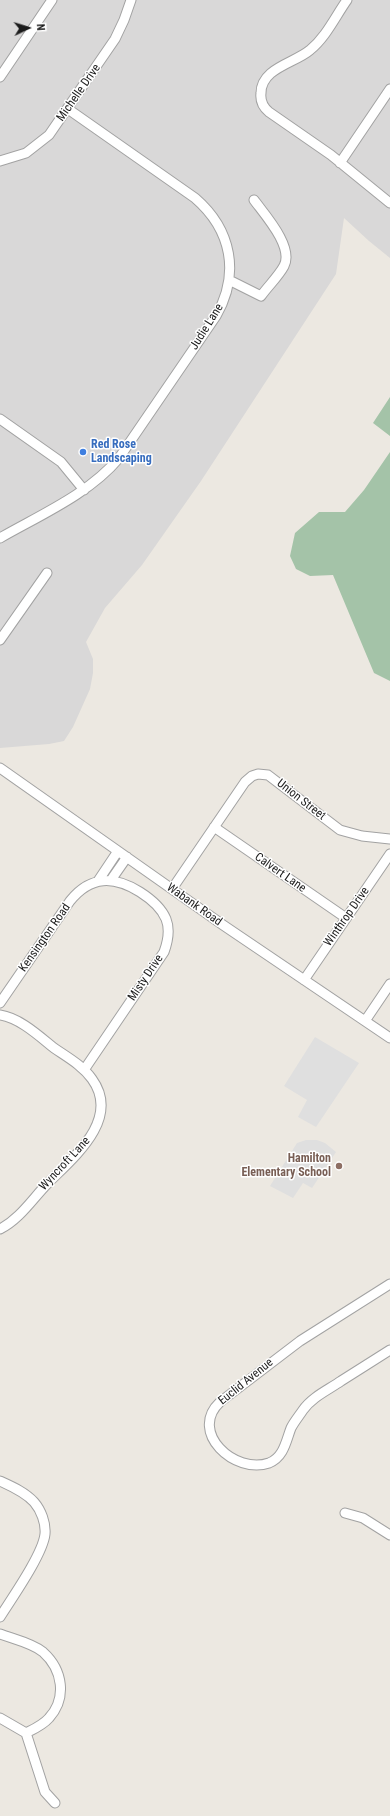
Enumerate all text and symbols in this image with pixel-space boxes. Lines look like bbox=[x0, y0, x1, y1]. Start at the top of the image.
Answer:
north arrow bbox=[8, 8, 48, 48]
text: N bbox=[34, 23, 47, 31]
street label: Michelle Drive bbox=[54, 62, 104, 124]
street label: Judie Lane bbox=[187, 301, 227, 353]
place label: Red Rose Landscaping bbox=[91, 438, 152, 466]
marker: Red Rose Landscaping bbox=[78, 447, 88, 457]
street label: Union Street bbox=[274, 776, 328, 824]
street label: Calvert Lane bbox=[252, 850, 308, 896]
street label: Wabank Road bbox=[163, 881, 225, 929]
street label: Winthrop Drive bbox=[321, 885, 373, 949]
street label: Kensington Road bbox=[16, 901, 74, 975]
street label: Misty Drive bbox=[125, 952, 167, 1004]
street label: Wyncroft Lane bbox=[37, 1134, 93, 1194]
place label: Hamilton Elementary School bbox=[241, 1152, 331, 1180]
marker: Hamilton Elementary School bbox=[334, 1161, 344, 1171]
street label: Euclid Avenue bbox=[216, 1356, 276, 1408]

